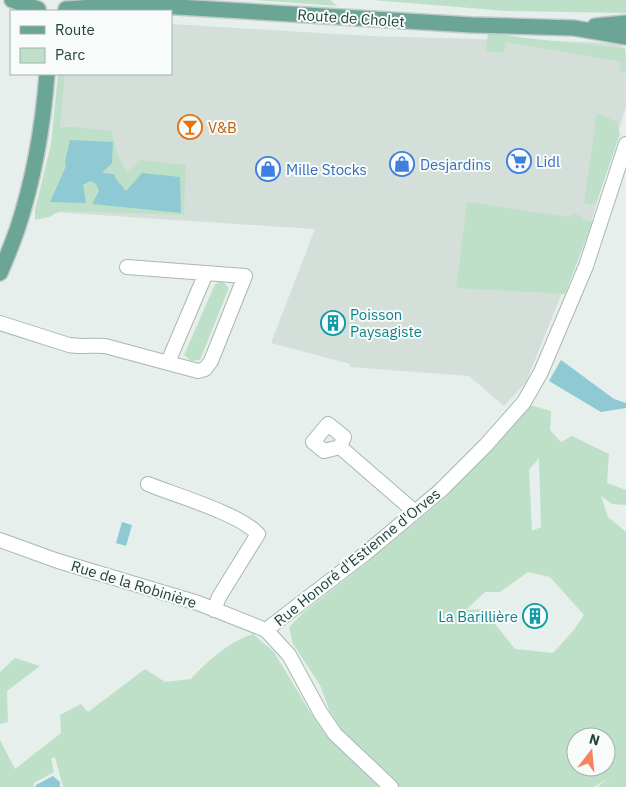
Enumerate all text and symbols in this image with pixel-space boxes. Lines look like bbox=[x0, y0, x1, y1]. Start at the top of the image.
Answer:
street label: Route de Cholet bbox=[297, 5, 405, 31]
legend bbox=[10, 10, 172, 75]
text: Route bbox=[55, 20, 95, 39]
text: Parc bbox=[55, 45, 85, 64]
bar icon: V&B bbox=[177, 114, 203, 140]
place label: V&B bbox=[208, 118, 237, 137]
supermarket icon: Lidl bbox=[506, 148, 532, 174]
shop icon: Desjardins bbox=[389, 151, 415, 177]
place label: Lidl bbox=[536, 152, 560, 171]
place label: Desjardins bbox=[420, 155, 491, 174]
shop icon: Mille Stocks bbox=[255, 156, 281, 182]
place label: Mille Stocks bbox=[286, 160, 367, 179]
place label: Poisson Paysagiste bbox=[350, 305, 422, 341]
building icon: Poisson Paysagiste bbox=[320, 310, 346, 336]
street label: Rue Honoré d'Estienne d'Orves bbox=[270, 484, 444, 630]
street label: Rue de la Robinière bbox=[69, 556, 199, 612]
building icon: La Barillière bbox=[522, 603, 548, 629]
place label: La Barillière bbox=[438, 607, 518, 626]
north arrow bbox=[566, 727, 616, 777]
text: N bbox=[587, 729, 602, 750]

